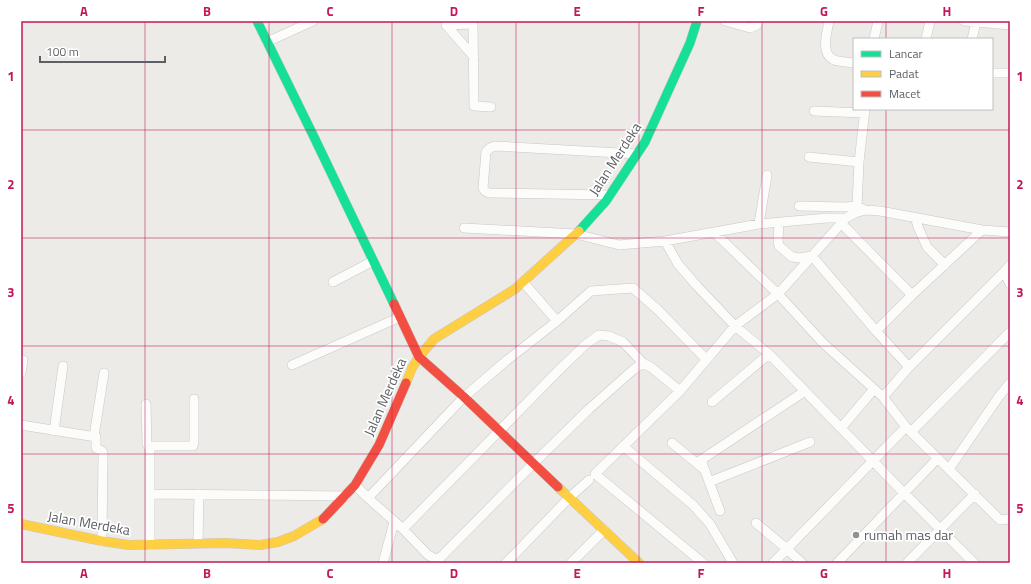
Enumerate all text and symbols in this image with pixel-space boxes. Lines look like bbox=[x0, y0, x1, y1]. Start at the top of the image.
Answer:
text: A bbox=[80, 1, 88, 21]
text: B bbox=[203, 1, 211, 21]
text: C bbox=[326, 1, 334, 21]
text: D bbox=[450, 1, 458, 21]
text: E bbox=[573, 1, 581, 21]
text: F bbox=[698, 1, 705, 21]
text: G bbox=[820, 1, 828, 21]
text: H bbox=[943, 1, 951, 21]
scale bar bbox=[40, 38, 165, 64]
legend bbox=[853, 38, 993, 110]
text: 100 m bbox=[46, 42, 79, 61]
text: Lancar bbox=[889, 44, 923, 63]
text: Padat bbox=[889, 64, 919, 83]
text: 1 bbox=[7, 66, 15, 86]
text: 1 bbox=[1016, 66, 1024, 86]
text: Macet bbox=[889, 84, 921, 103]
street label: Jalan Merdeka bbox=[583, 118, 646, 199]
text: 2 bbox=[7, 174, 15, 194]
text: 2 bbox=[1016, 174, 1024, 194]
text: 3 bbox=[7, 282, 15, 302]
text: 3 bbox=[1016, 282, 1024, 302]
street label: Jalan Merdeka bbox=[358, 354, 411, 439]
text: 4 bbox=[7, 390, 15, 410]
text: 4 bbox=[1016, 390, 1024, 410]
text: 5 bbox=[7, 498, 15, 518]
text: 5 bbox=[1016, 498, 1024, 518]
street label: Jalan Merdeka bbox=[46, 505, 132, 540]
place label: rumah mas dar bbox=[864, 524, 953, 545]
marker: rumah mas dar bbox=[851, 530, 861, 540]
text: A bbox=[80, 563, 88, 583]
text: B bbox=[203, 563, 211, 583]
text: C bbox=[326, 563, 334, 583]
text: D bbox=[450, 563, 458, 583]
text: E bbox=[573, 563, 581, 583]
text: F bbox=[698, 563, 705, 583]
text: G bbox=[820, 563, 828, 583]
text: H bbox=[943, 563, 951, 583]

